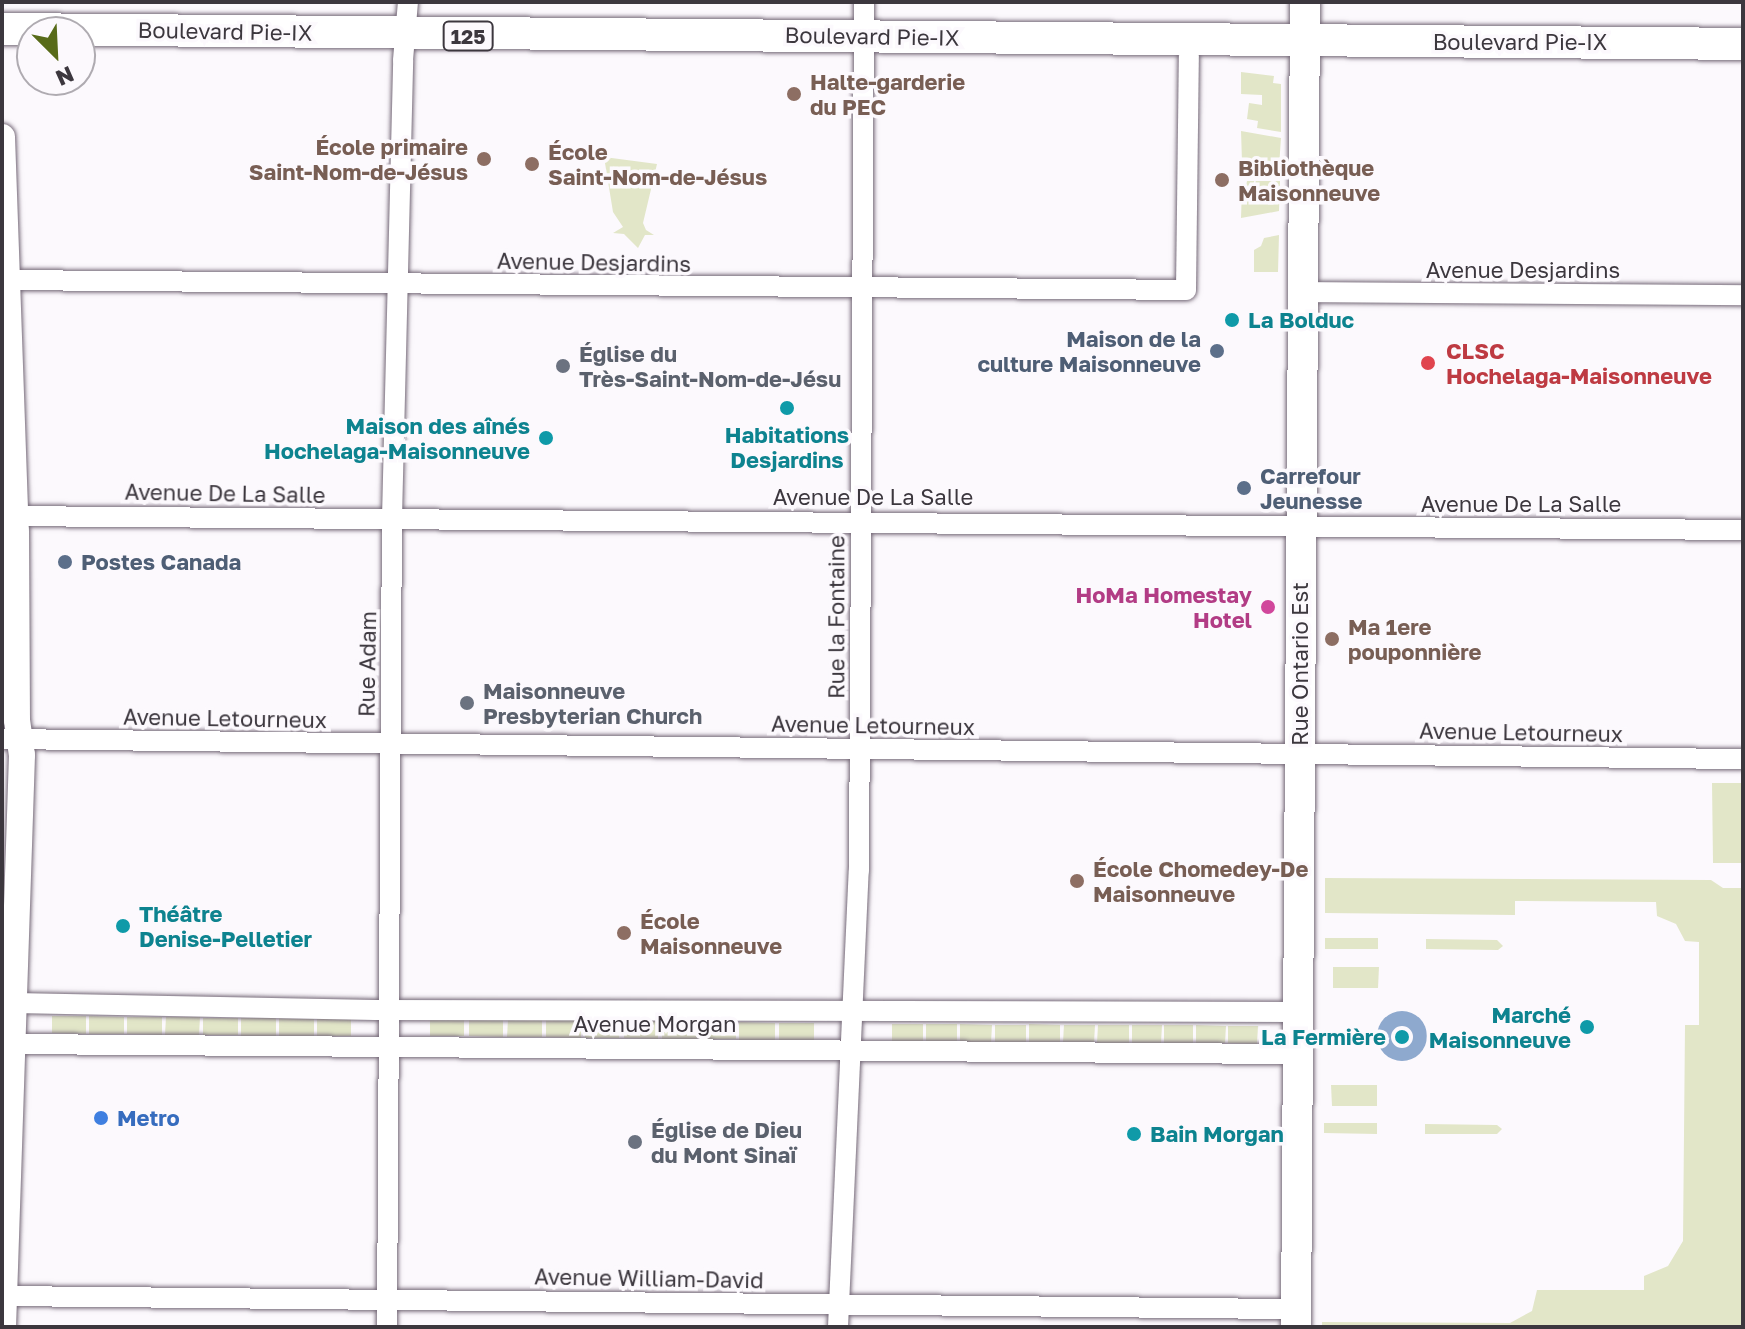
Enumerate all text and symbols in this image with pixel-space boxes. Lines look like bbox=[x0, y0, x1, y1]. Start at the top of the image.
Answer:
north arrow bbox=[16, 16, 96, 96]
street label: Boulevard Pie-IX bbox=[137, 16, 313, 46]
road number: 125 bbox=[442, 20, 494, 52]
street label: Boulevard Pie-IX bbox=[784, 21, 960, 51]
street label: Boulevard Pie-IX bbox=[1433, 29, 1607, 55]
text: N bbox=[52, 61, 78, 92]
place label: Halte-garderie du PEC bbox=[810, 68, 965, 120]
marker: Halte-garderie du PEC bbox=[785, 85, 803, 103]
place label: École primaire Saint-Nom-de-Jésus bbox=[249, 133, 468, 184]
place label: École Saint-Nom-de-Jésus bbox=[548, 138, 767, 190]
marker: École primaire Saint-Nom-de-Jésus bbox=[475, 150, 493, 168]
place label: Bibliothèque Maisonneuve bbox=[1238, 154, 1380, 206]
marker: École Saint-Nom-de-Jésus bbox=[523, 155, 541, 173]
marker: Bibliothèque Maisonneuve bbox=[1213, 171, 1231, 189]
street label: Avenue Desjardins bbox=[497, 247, 691, 277]
street label: Avenue Desjardins bbox=[1426, 257, 1620, 283]
place label: La Bolduc bbox=[1248, 307, 1354, 333]
marker: La Bolduc bbox=[1223, 311, 1241, 329]
place label: Maison de la culture Maisonneuve bbox=[977, 325, 1201, 376]
place label: CLSC Hochelaga-Maisonneuve bbox=[1446, 337, 1712, 388]
place label: Église du Très-Saint-Nom-de-Jésu bbox=[579, 340, 841, 392]
marker: Maison de la culture Maisonneuve bbox=[1208, 342, 1226, 360]
marker: CLSC Hochelaga-Maisonneuve bbox=[1417, 352, 1439, 374]
marker: Église du Très-Saint-Nom-de-Jésu bbox=[554, 357, 572, 375]
marker: Habitations Desjardins bbox=[778, 399, 796, 417]
place label: Maison des aînés Hochelaga-Maisonneuve bbox=[264, 412, 530, 464]
place label: Habitations Desjardins bbox=[725, 421, 849, 472]
marker: Maison des aînés Hochelaga-Maisonneuve bbox=[537, 429, 555, 447]
place label: Carrefour Jeunesse bbox=[1260, 462, 1363, 514]
street label: Avenue De La Salle bbox=[124, 478, 326, 508]
marker: Carrefour Jeunesse bbox=[1235, 479, 1253, 497]
street label: Avenue De La Salle bbox=[773, 484, 973, 510]
street label: Avenue De La Salle bbox=[1421, 491, 1621, 517]
street label: Rue la Fontaine bbox=[823, 535, 849, 699]
place label: Postes Canada bbox=[81, 549, 241, 575]
marker: Postes Canada bbox=[56, 553, 74, 571]
place label: HoMa Homestay Hotel bbox=[1075, 581, 1252, 632]
street label: Rue Ontario Est bbox=[1287, 582, 1313, 746]
marker: HoMa Homestay Hotel bbox=[1259, 598, 1277, 616]
street label: Rue Adam bbox=[353, 611, 381, 717]
place label: Ma 1ere pouponnière bbox=[1348, 613, 1481, 664]
marker: Ma 1ere pouponnière bbox=[1323, 630, 1341, 648]
place label: Maisonneuve Presbyterian Church bbox=[483, 677, 702, 728]
marker: Maisonneuve Presbyterian Church bbox=[458, 694, 476, 712]
street label: Avenue Letourneux bbox=[123, 703, 327, 733]
street label: Avenue Letourneux bbox=[771, 710, 975, 740]
street label: Avenue Letourneux bbox=[1419, 717, 1623, 747]
place label: École Chomedey-De Maisonneuve bbox=[1093, 855, 1309, 906]
marker: École Chomedey-De Maisonneuve bbox=[1068, 872, 1086, 890]
place label: Théâtre Denise-Pelletier bbox=[139, 900, 312, 952]
place label: École Maisonneuve bbox=[640, 907, 782, 958]
marker: Théâtre Denise-Pelletier bbox=[114, 917, 132, 935]
marker: École Maisonneuve bbox=[615, 924, 633, 942]
place label: Marché Maisonneuve bbox=[1429, 1001, 1571, 1052]
street label: Avenue Morgan bbox=[573, 1011, 737, 1037]
marker: Marché Maisonneuve bbox=[1578, 1018, 1596, 1036]
place label: La Fermière bbox=[1261, 1024, 1386, 1050]
marker: La Fermière bbox=[1393, 1028, 1411, 1046]
place label: Metro bbox=[117, 1105, 180, 1131]
marker: Metro bbox=[92, 1109, 110, 1127]
place label: Église de Dieu du Mont Sinaï bbox=[651, 1116, 802, 1168]
place label: Bain Morgan bbox=[1150, 1121, 1284, 1147]
marker: Bain Morgan bbox=[1125, 1125, 1143, 1143]
marker: Église de Dieu du Mont Sinaï bbox=[626, 1133, 644, 1151]
street label: Avenue William-David bbox=[534, 1263, 764, 1293]

